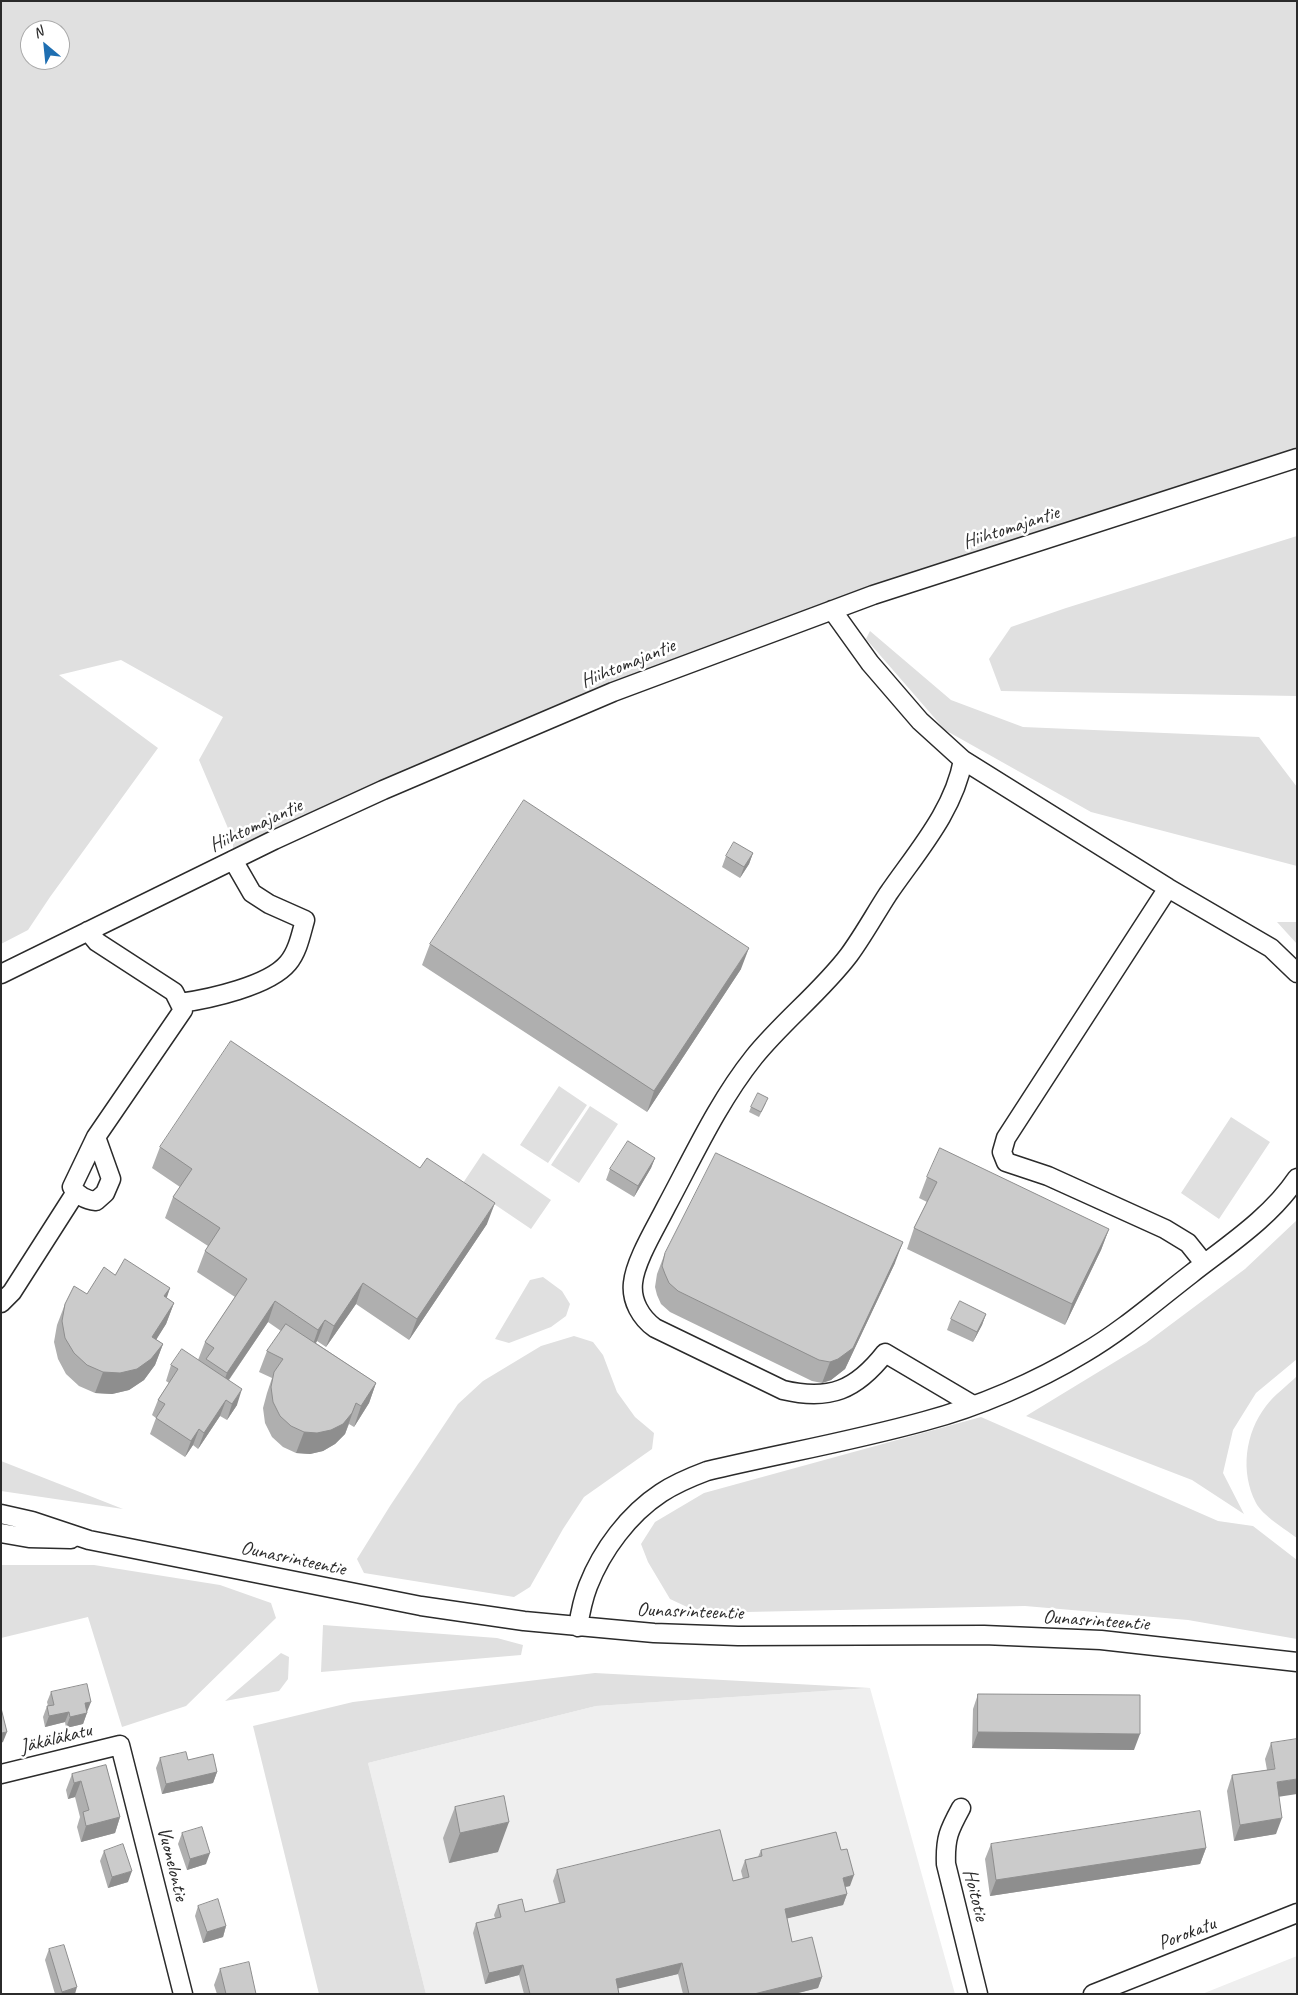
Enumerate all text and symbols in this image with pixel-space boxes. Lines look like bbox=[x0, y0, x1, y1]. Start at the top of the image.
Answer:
north arrow bbox=[20, 20, 70, 70]
text: N bbox=[30, 23, 46, 42]
street label: Hiihtomajantie bbox=[960, 501, 1062, 555]
street label: Hiihtomajantie bbox=[577, 634, 679, 694]
street label: Hiihtomajantie bbox=[206, 794, 306, 858]
street label: Ounasrinteentie bbox=[238, 1536, 348, 1582]
street label: Ounasrinteentie bbox=[636, 1598, 744, 1626]
street label: Ounasrinteentie bbox=[1042, 1605, 1150, 1637]
street label: Jäkäläkatu bbox=[18, 1719, 94, 1759]
street label: Vuonelontie bbox=[151, 1824, 193, 1904]
street label: Hoitotie bbox=[957, 1867, 993, 1923]
street label: Porokatu bbox=[1155, 1912, 1219, 1956]

